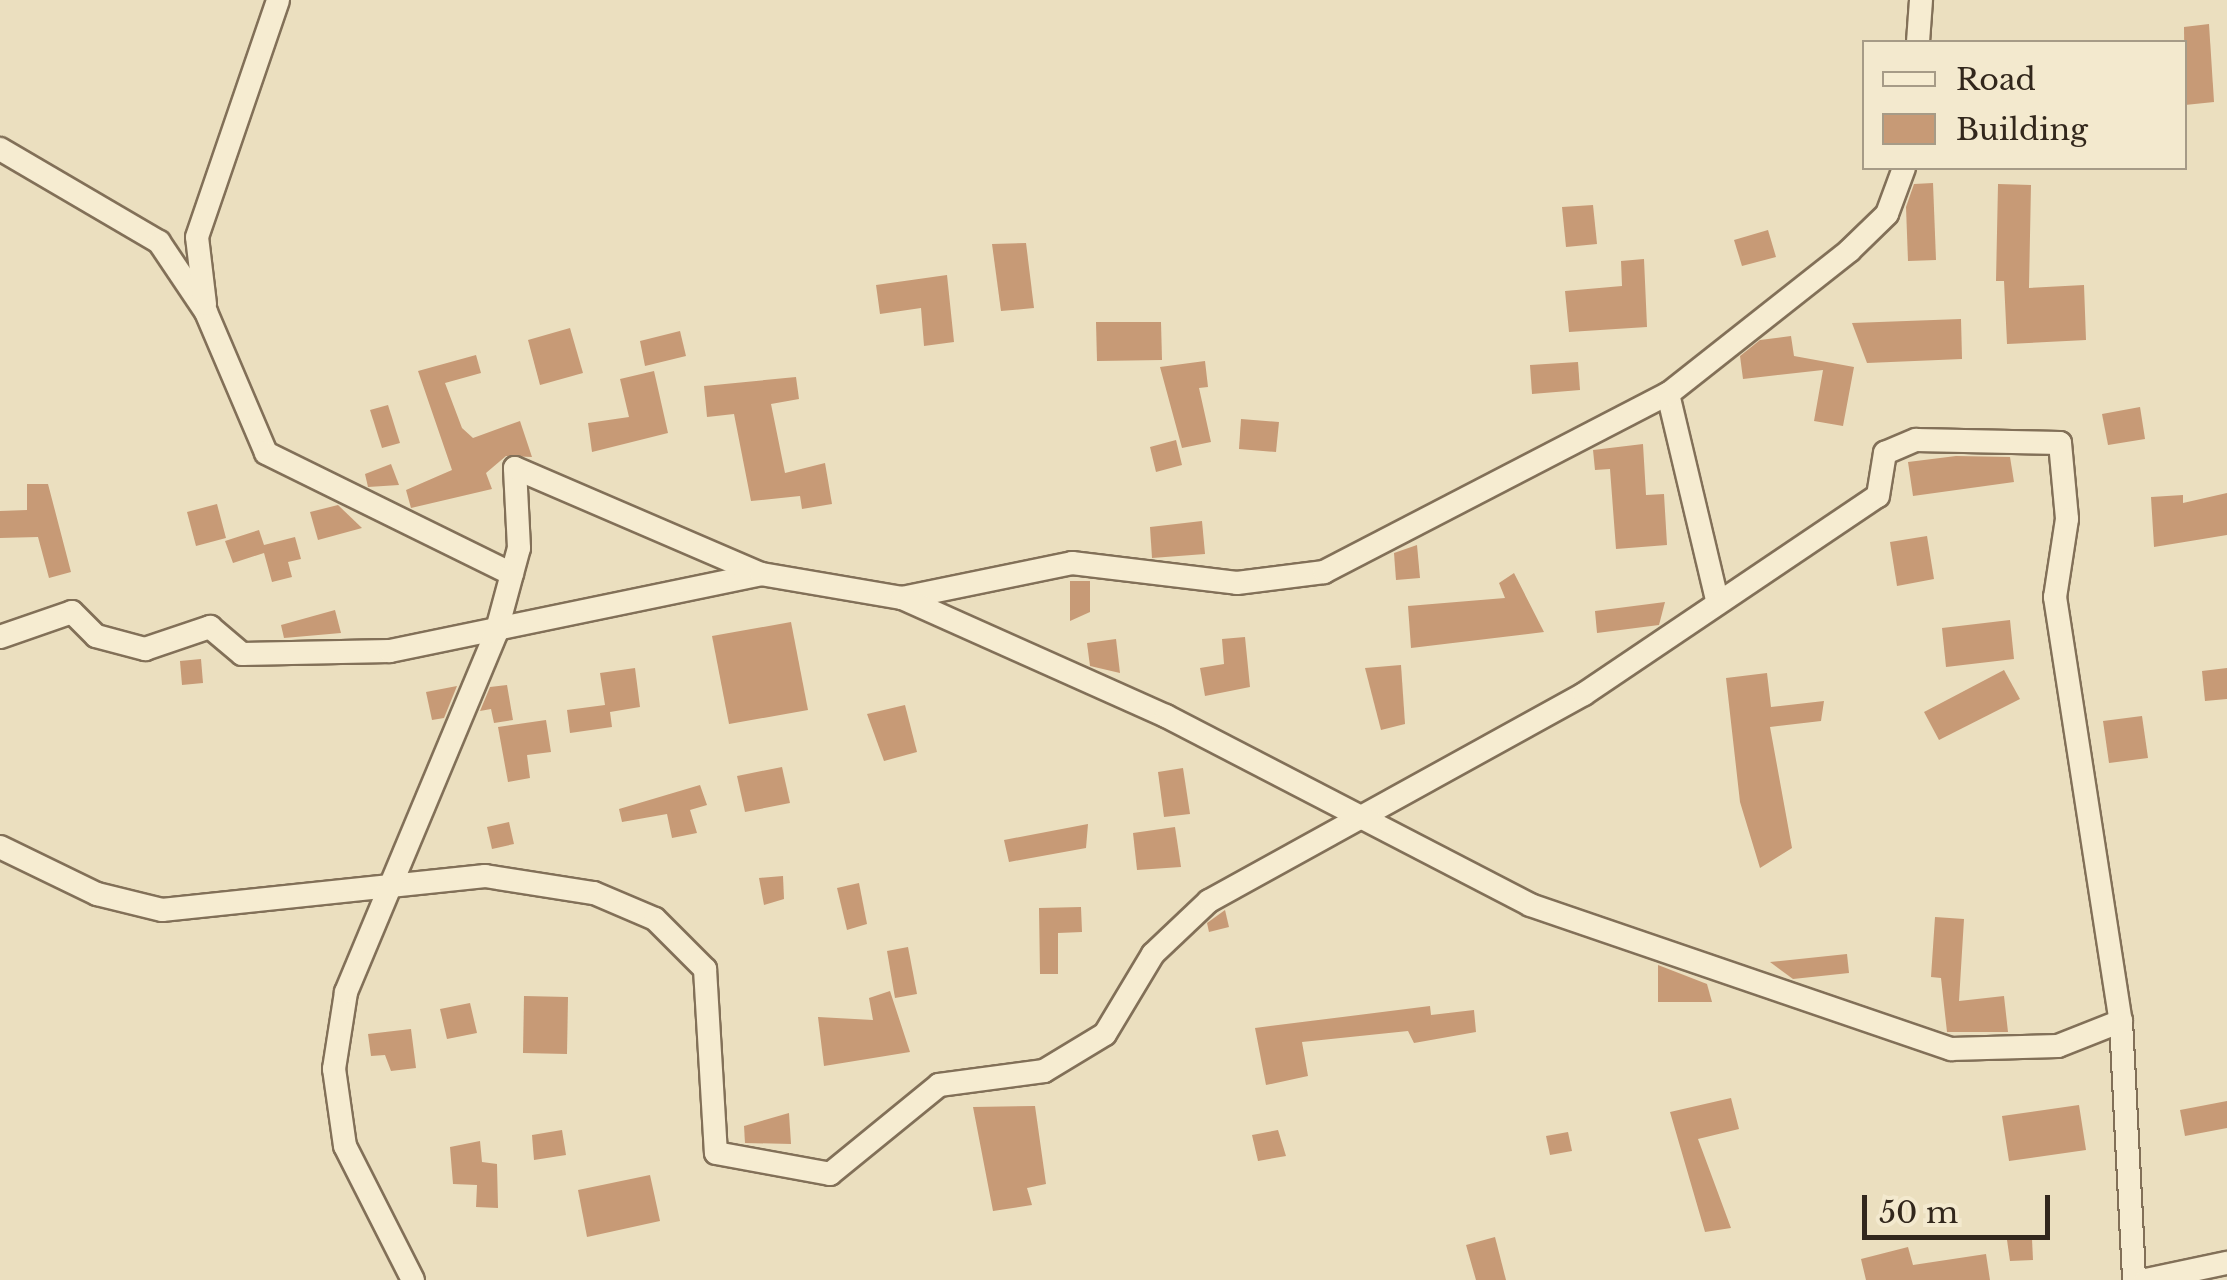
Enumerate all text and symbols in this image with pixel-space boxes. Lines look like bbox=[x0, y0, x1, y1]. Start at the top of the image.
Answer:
legend bbox=[1862, 40, 2187, 170]
text: Road bbox=[1956, 61, 2036, 98]
text: Building bbox=[1956, 111, 2088, 148]
scale bar bbox=[1867, 1175, 2054, 1237]
text: 50 m bbox=[1879, 1194, 1958, 1231]

